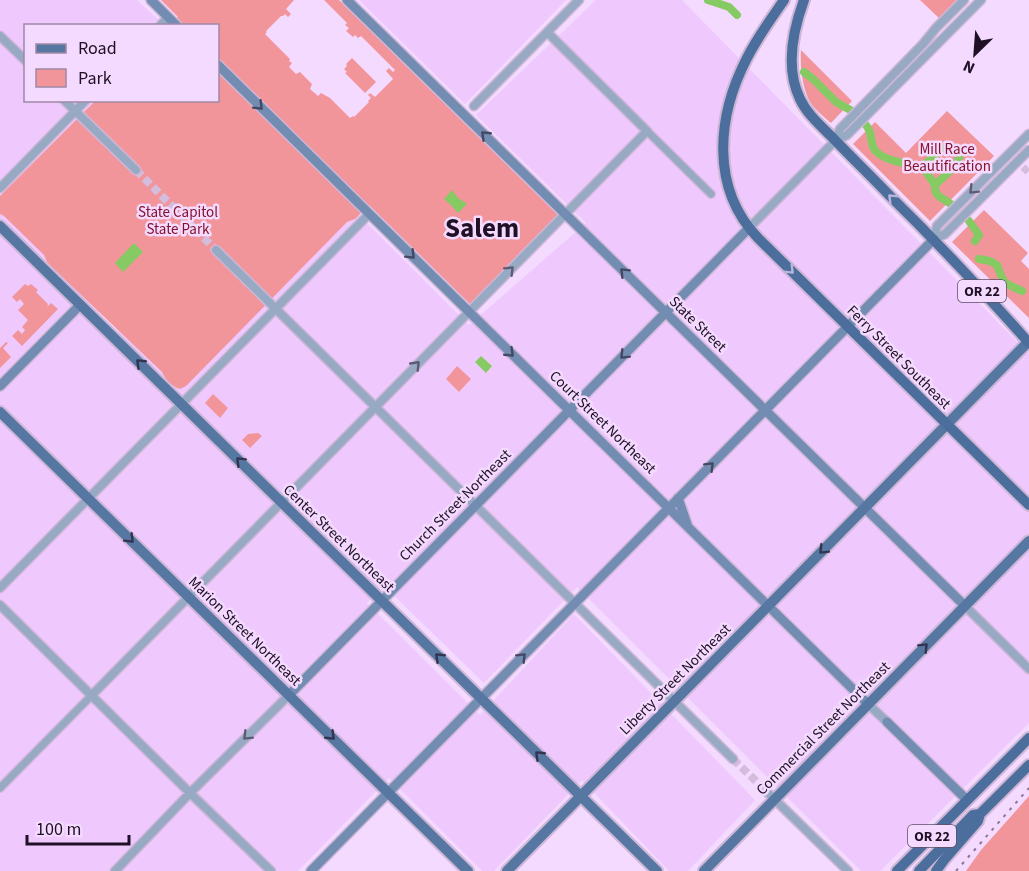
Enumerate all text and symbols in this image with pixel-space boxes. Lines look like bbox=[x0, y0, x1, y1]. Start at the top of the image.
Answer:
legend bbox=[24, 24, 219, 102]
north arrow bbox=[945, 24, 1005, 84]
text: Road bbox=[78, 36, 117, 61]
text: N bbox=[960, 54, 979, 79]
text: Park bbox=[78, 66, 112, 91]
one-way arrow bbox=[252, 99, 263, 110]
one-way arrow bbox=[481, 132, 492, 143]
park label: Mill Race Beautification bbox=[903, 139, 991, 177]
one-way arrow bbox=[969, 182, 980, 193]
one-way arrow bbox=[889, 194, 900, 205]
park label: State Capitol State Park bbox=[138, 202, 218, 240]
district label: Salem bbox=[445, 209, 519, 248]
one-way arrow bbox=[404, 248, 414, 259]
one-way arrow bbox=[782, 263, 793, 274]
one-way arrow bbox=[502, 267, 513, 278]
one-way arrow bbox=[620, 268, 630, 279]
road number: OR 22 bbox=[958, 280, 1006, 302]
street label: State Street bbox=[664, 292, 731, 357]
street label: Ferry Street Southeast bbox=[842, 301, 955, 414]
one-way arrow bbox=[503, 345, 514, 356]
one-way arrow bbox=[621, 347, 632, 358]
one-way arrow bbox=[136, 360, 147, 371]
one-way arrow bbox=[409, 362, 420, 372]
street label: Court Street Northeast bbox=[545, 366, 661, 479]
street label: Church Street Northeast bbox=[395, 445, 516, 566]
one-way arrow bbox=[236, 458, 247, 469]
one-way arrow bbox=[702, 463, 713, 474]
street label: Center Street Northeast bbox=[278, 480, 399, 597]
one-way arrow bbox=[123, 532, 134, 543]
one-way arrow bbox=[820, 542, 831, 553]
street label: Marion Street Northeast bbox=[184, 572, 306, 691]
street label: Liberty Street Northeast bbox=[615, 619, 736, 740]
one-way arrow bbox=[917, 644, 928, 654]
one-way arrow bbox=[515, 653, 526, 664]
one-way arrow bbox=[436, 654, 447, 665]
street label: Commercial Street Northeast bbox=[752, 657, 895, 800]
one-way arrow bbox=[244, 729, 255, 740]
one-way arrow bbox=[324, 729, 334, 740]
one-way arrow bbox=[536, 751, 546, 762]
scale bar bbox=[27, 808, 129, 846]
text: 100 m bbox=[36, 817, 81, 842]
road number: OR 22 bbox=[908, 825, 956, 847]

